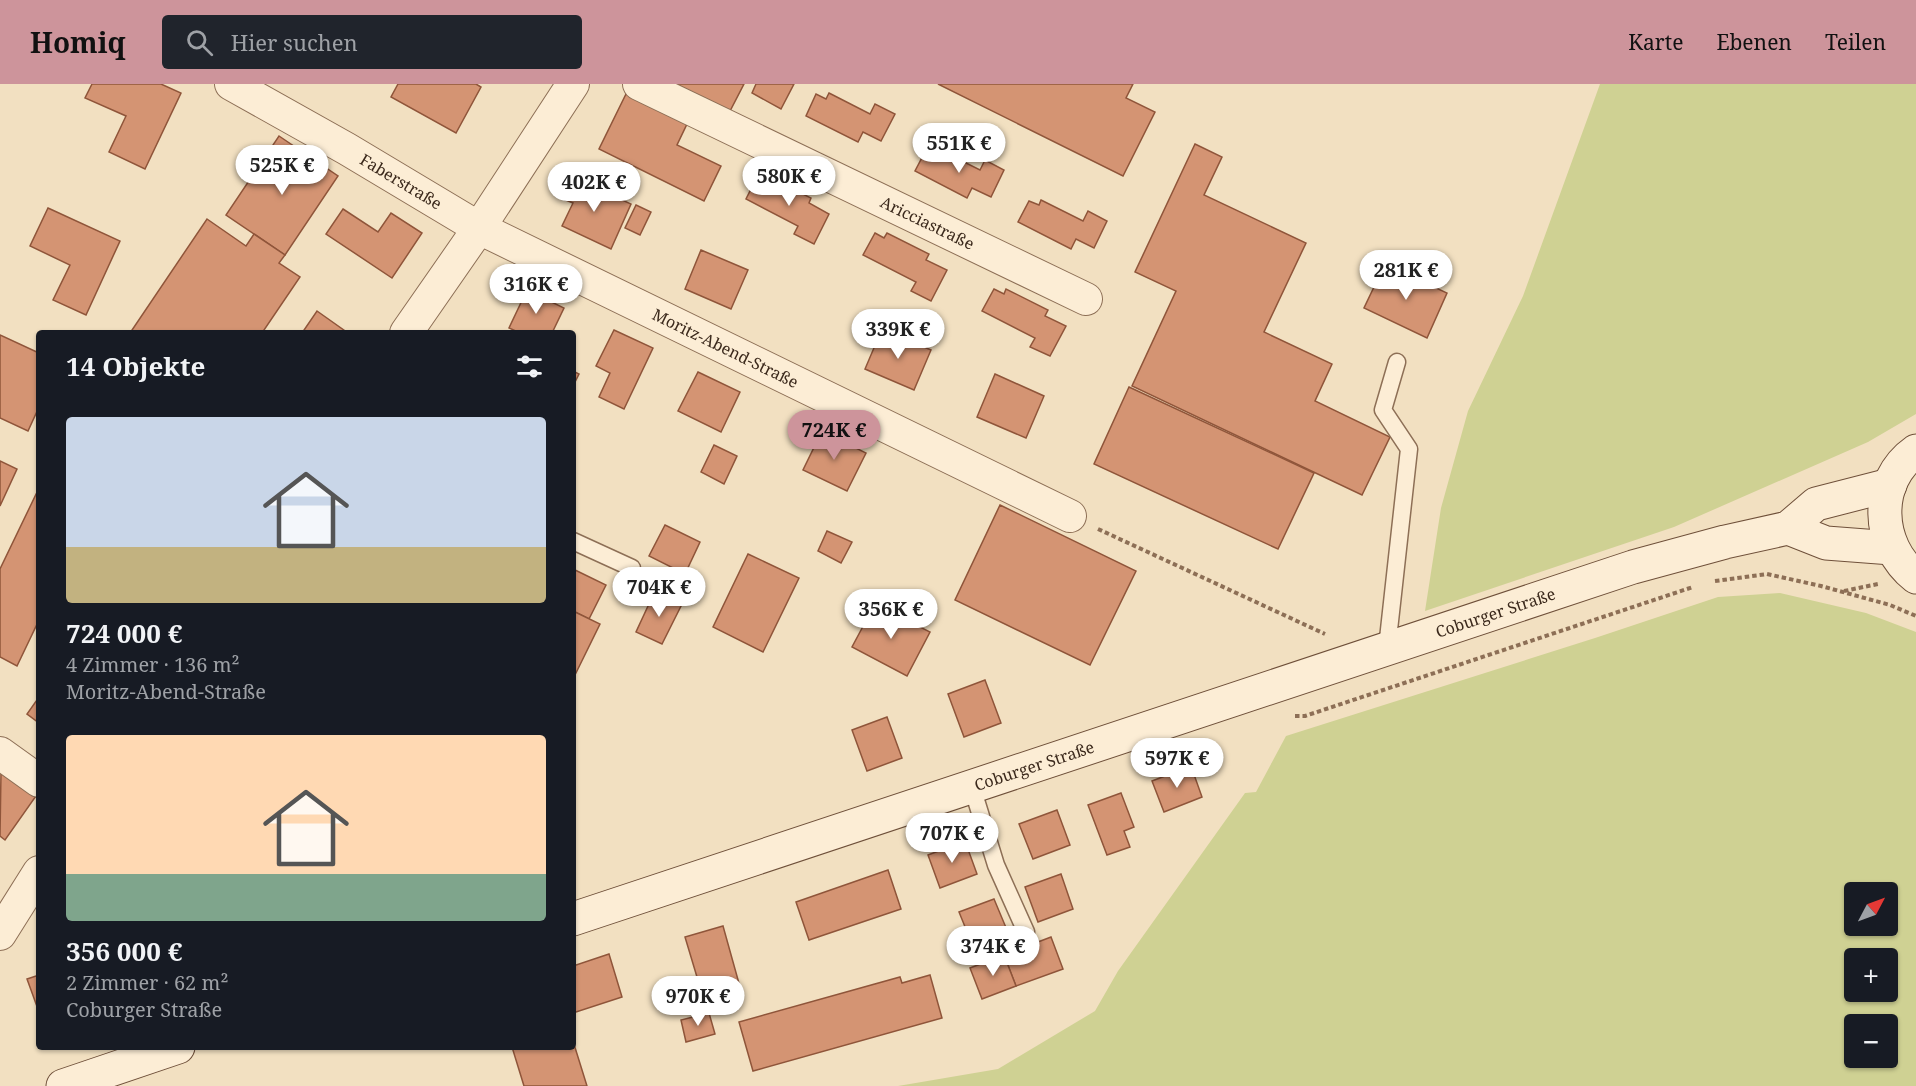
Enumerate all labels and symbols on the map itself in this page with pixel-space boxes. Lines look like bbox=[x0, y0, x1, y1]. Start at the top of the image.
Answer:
pin: 551K € bbox=[910, 123, 1008, 174]
pin: 525K € bbox=[233, 145, 331, 196]
street label: Faberstraße bbox=[356, 148, 446, 214]
pin: 580K € bbox=[740, 156, 838, 207]
pin: 402K € bbox=[545, 162, 643, 213]
street label: Aricciastraße bbox=[877, 191, 978, 255]
pin: 281K € bbox=[1357, 250, 1455, 301]
pin: 316K € bbox=[487, 264, 585, 315]
street label: Moritz-Abend-Straße bbox=[649, 303, 802, 393]
pin: 339K € bbox=[849, 309, 947, 360]
pin: 724K € bbox=[785, 410, 883, 461]
pin: 704K € bbox=[610, 567, 708, 618]
street label: Coburger Straße bbox=[1433, 583, 1558, 643]
pin: 356K € bbox=[842, 589, 940, 640]
street label: Coburger Straße bbox=[971, 736, 1097, 796]
pin: 597K € bbox=[1128, 738, 1226, 789]
pin: 707K € bbox=[903, 813, 1001, 864]
north arrow bbox=[1844, 882, 1898, 936]
pin: 374K € bbox=[944, 926, 1042, 977]
pin: 970K € bbox=[649, 976, 747, 1027]

